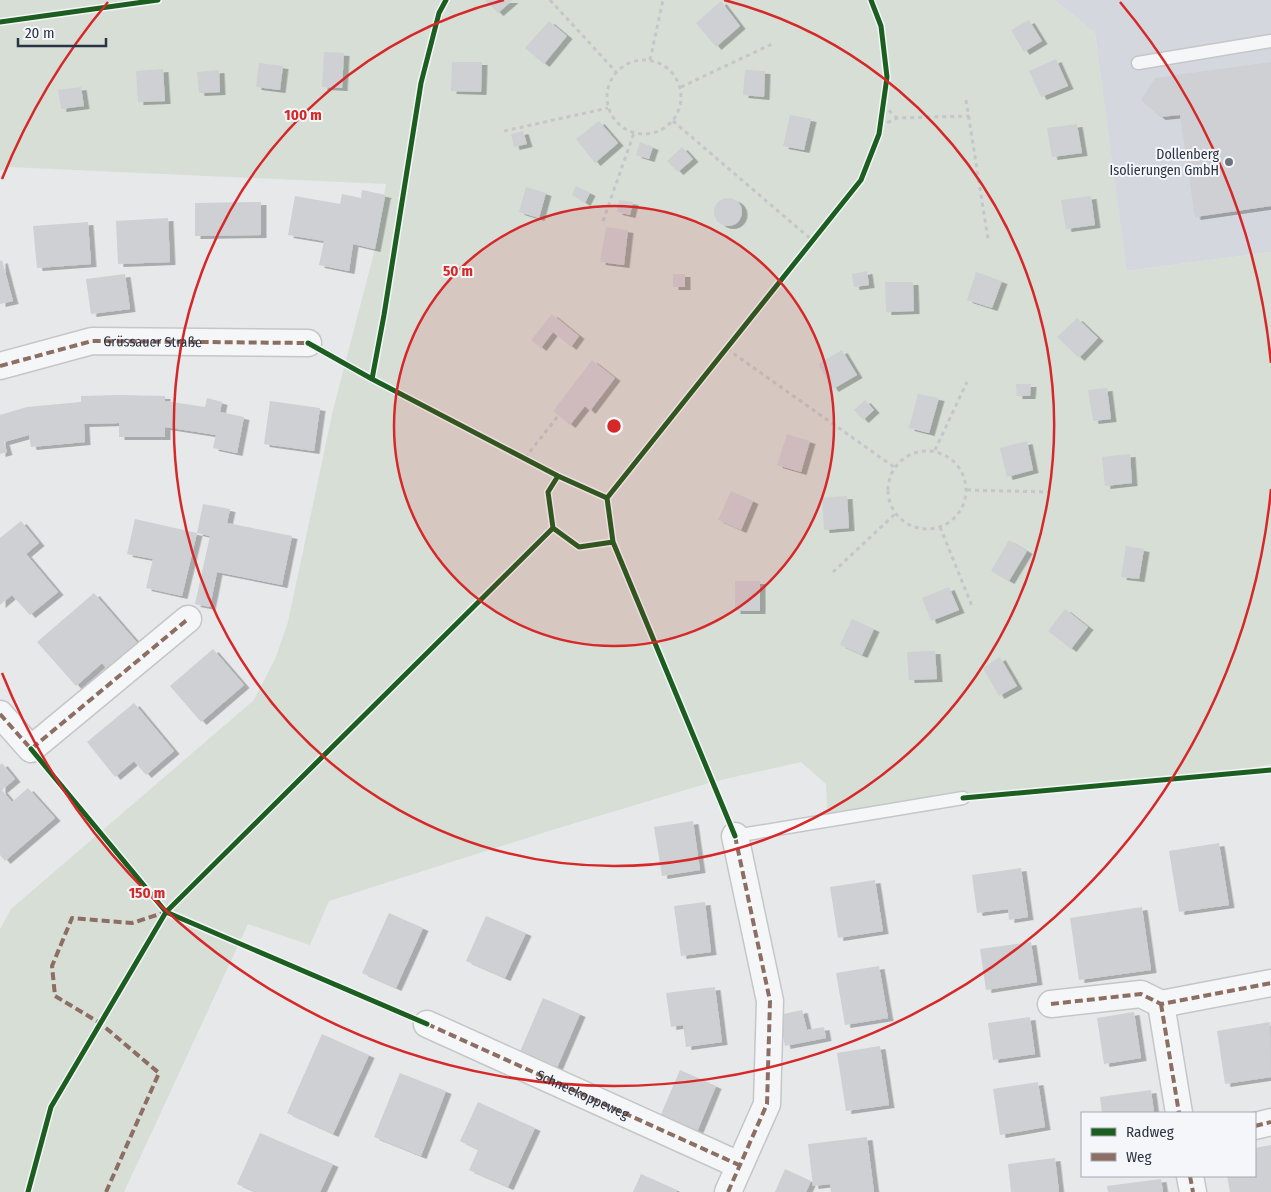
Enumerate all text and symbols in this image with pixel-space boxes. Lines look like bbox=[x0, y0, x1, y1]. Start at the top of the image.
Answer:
scale bar bbox=[18, 15, 105, 47]
text: 20 m bbox=[25, 24, 55, 42]
text: 100 m bbox=[284, 106, 322, 124]
place label: Dollenberg Isolierungen GmbH bbox=[1110, 146, 1219, 179]
marker: Dollenberg Isolierungen GmbH bbox=[1223, 156, 1235, 168]
text: 50 m bbox=[443, 262, 473, 280]
street label: Grüssauer Straße bbox=[103, 333, 202, 351]
centre of rings bbox=[605, 417, 623, 435]
text: 150 m bbox=[129, 884, 165, 902]
street label: Schneekoppeweg bbox=[534, 1066, 632, 1123]
legend bbox=[1081, 1112, 1256, 1177]
text: Radweg bbox=[1126, 1123, 1174, 1141]
text: Weg bbox=[1126, 1148, 1152, 1166]

